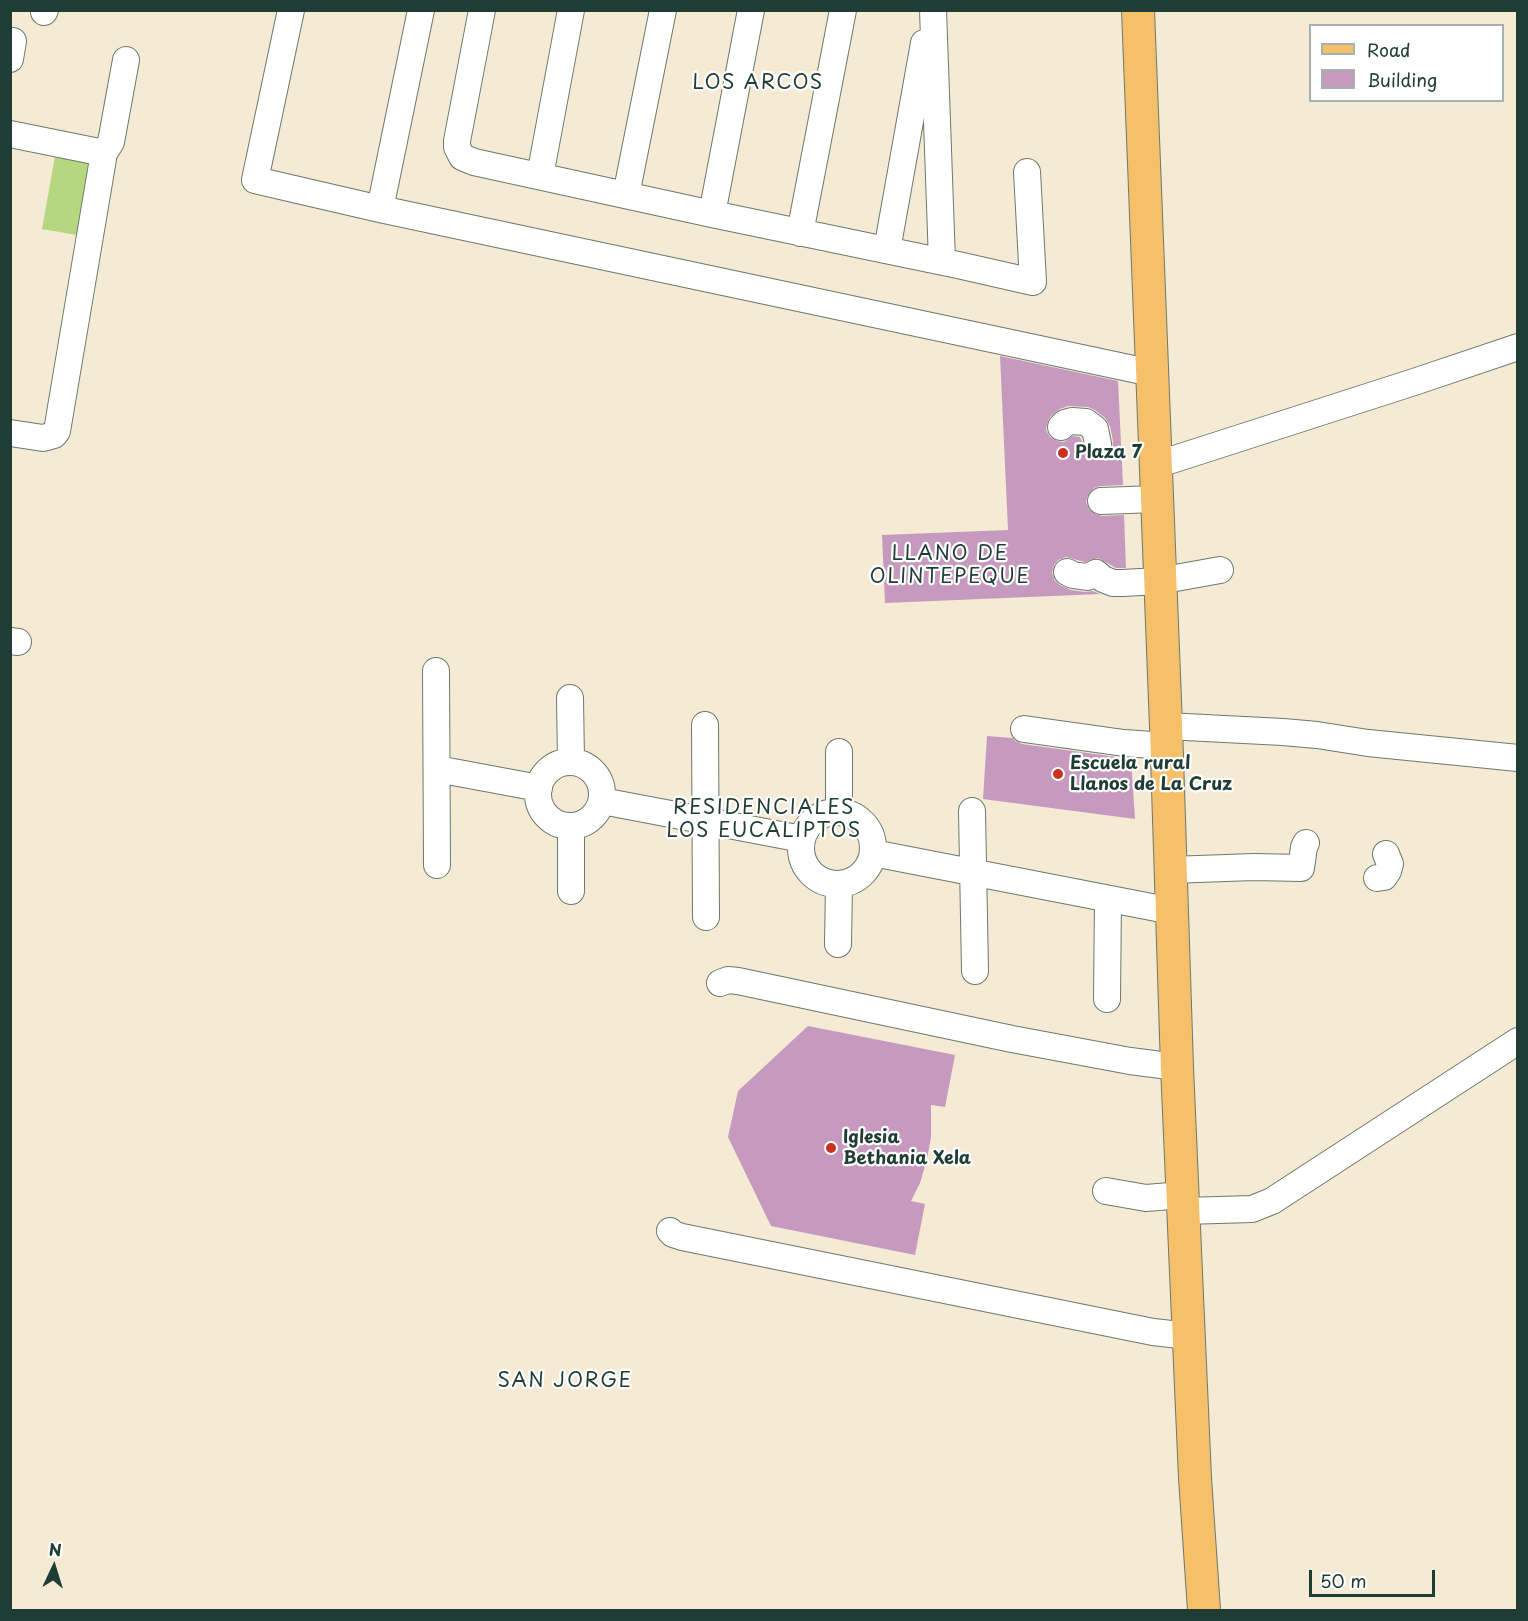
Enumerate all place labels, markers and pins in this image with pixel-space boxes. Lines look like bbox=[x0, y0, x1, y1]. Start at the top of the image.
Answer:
place label: Plaza 7 bbox=[1075, 442, 1142, 464]
marker: Plaza 7 bbox=[1056, 446, 1070, 460]
place label: Escuela rural Llanos de La Cruz bbox=[1070, 753, 1232, 795]
marker: Escuela rural Llanos de La Cruz bbox=[1051, 767, 1065, 781]
place label: Iglesia Bethania Xela bbox=[843, 1127, 971, 1170]
marker: Iglesia Bethania Xela bbox=[824, 1141, 838, 1155]

